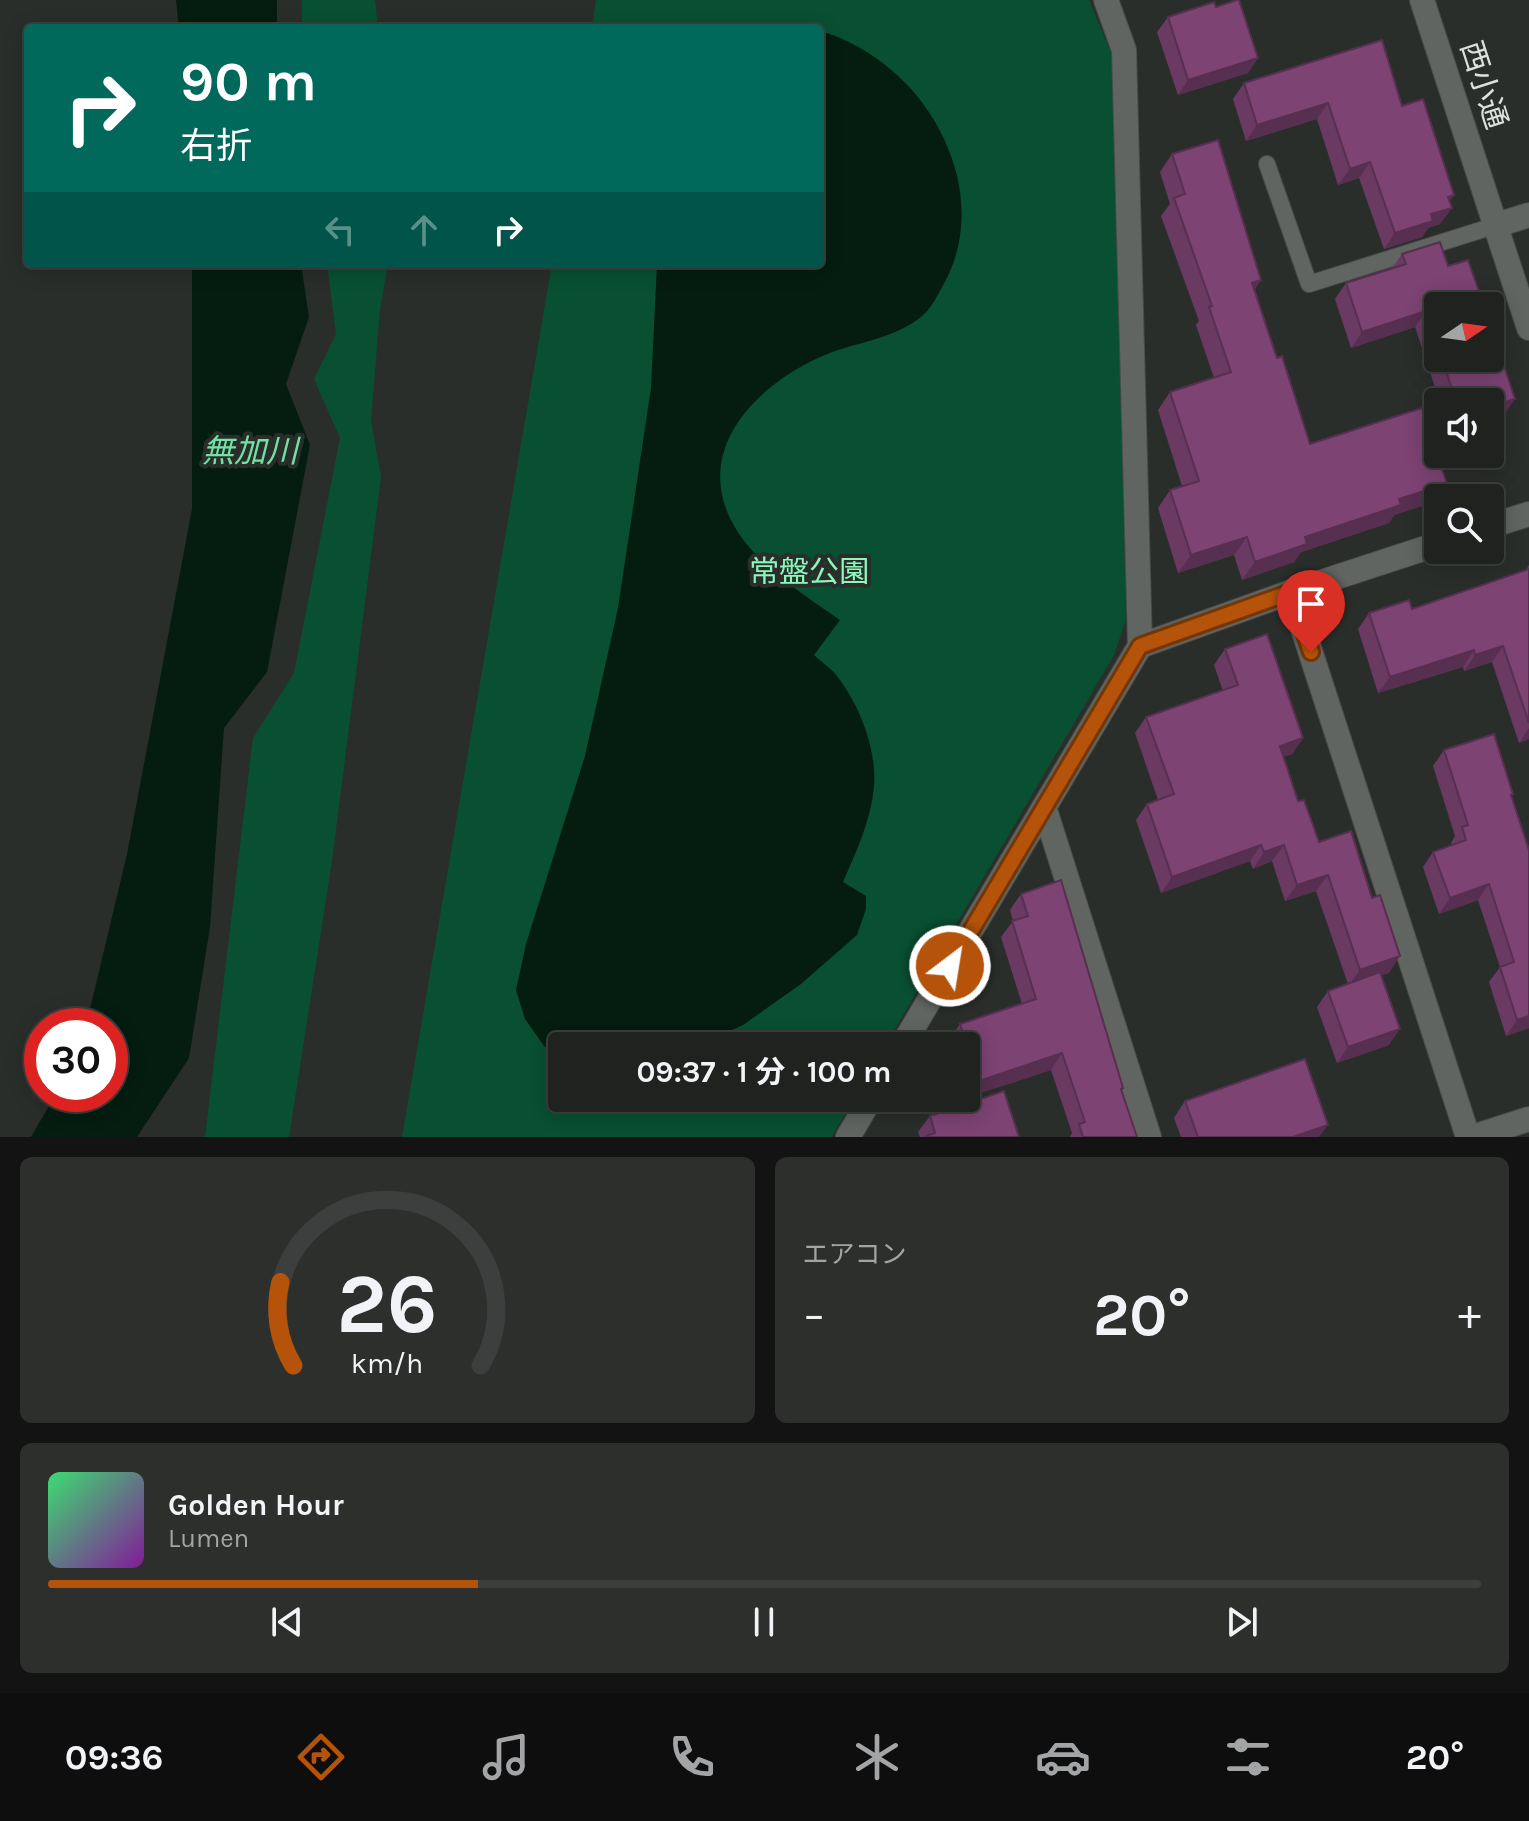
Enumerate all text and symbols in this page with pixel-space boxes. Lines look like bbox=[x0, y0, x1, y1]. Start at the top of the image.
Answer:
street label: 西小通 bbox=[1453, 37, 1515, 133]
text: 90 m bbox=[180, 49, 317, 114]
icon: right bbox=[48, 56, 152, 160]
text: 右折 bbox=[180, 125, 252, 167]
icon: left bbox=[318, 208, 362, 252]
icon: ahead bbox=[402, 208, 446, 252]
icon: right bbox=[486, 208, 530, 252]
north arrow bbox=[1424, 292, 1504, 372]
map controls bbox=[1424, 292, 1504, 564]
button: sound bbox=[1424, 388, 1504, 468]
water label: 無加川 bbox=[202, 433, 301, 470]
button: search bbox=[1424, 484, 1504, 564]
park label: 常盤公園 bbox=[749, 554, 869, 590]
pin bbox=[1277, 570, 1345, 652]
icon: arrive bbox=[1289, 582, 1333, 626]
position arrow bbox=[908, 924, 992, 1008]
speed limit sign: 30 bbox=[24, 1008, 128, 1112]
text: 09:37 · 1 分 · 100 m bbox=[636, 1054, 892, 1090]
text: エアコン bbox=[803, 1239, 907, 1270]
text: 26 bbox=[337, 1256, 438, 1353]
text: 20° bbox=[1093, 1280, 1191, 1350]
text: − bbox=[803, 1289, 826, 1340]
text: + bbox=[1458, 1289, 1481, 1340]
text: km/h bbox=[351, 1347, 423, 1380]
text: Golden Hour bbox=[168, 1487, 344, 1523]
text: Lumen bbox=[168, 1523, 249, 1554]
icon: previous bbox=[265, 1600, 309, 1644]
icon: pause bbox=[742, 1600, 786, 1644]
icon: next bbox=[1220, 1600, 1264, 1644]
icon: directions bbox=[293, 1729, 349, 1785]
icon: music bbox=[478, 1729, 534, 1785]
icon: phone bbox=[664, 1729, 720, 1785]
icon: climate bbox=[849, 1729, 905, 1785]
icon: car bbox=[1035, 1729, 1091, 1785]
icon: filters bbox=[1220, 1729, 1276, 1785]
text: 09:36 bbox=[65, 1736, 163, 1778]
text: 20° bbox=[1406, 1736, 1464, 1778]

